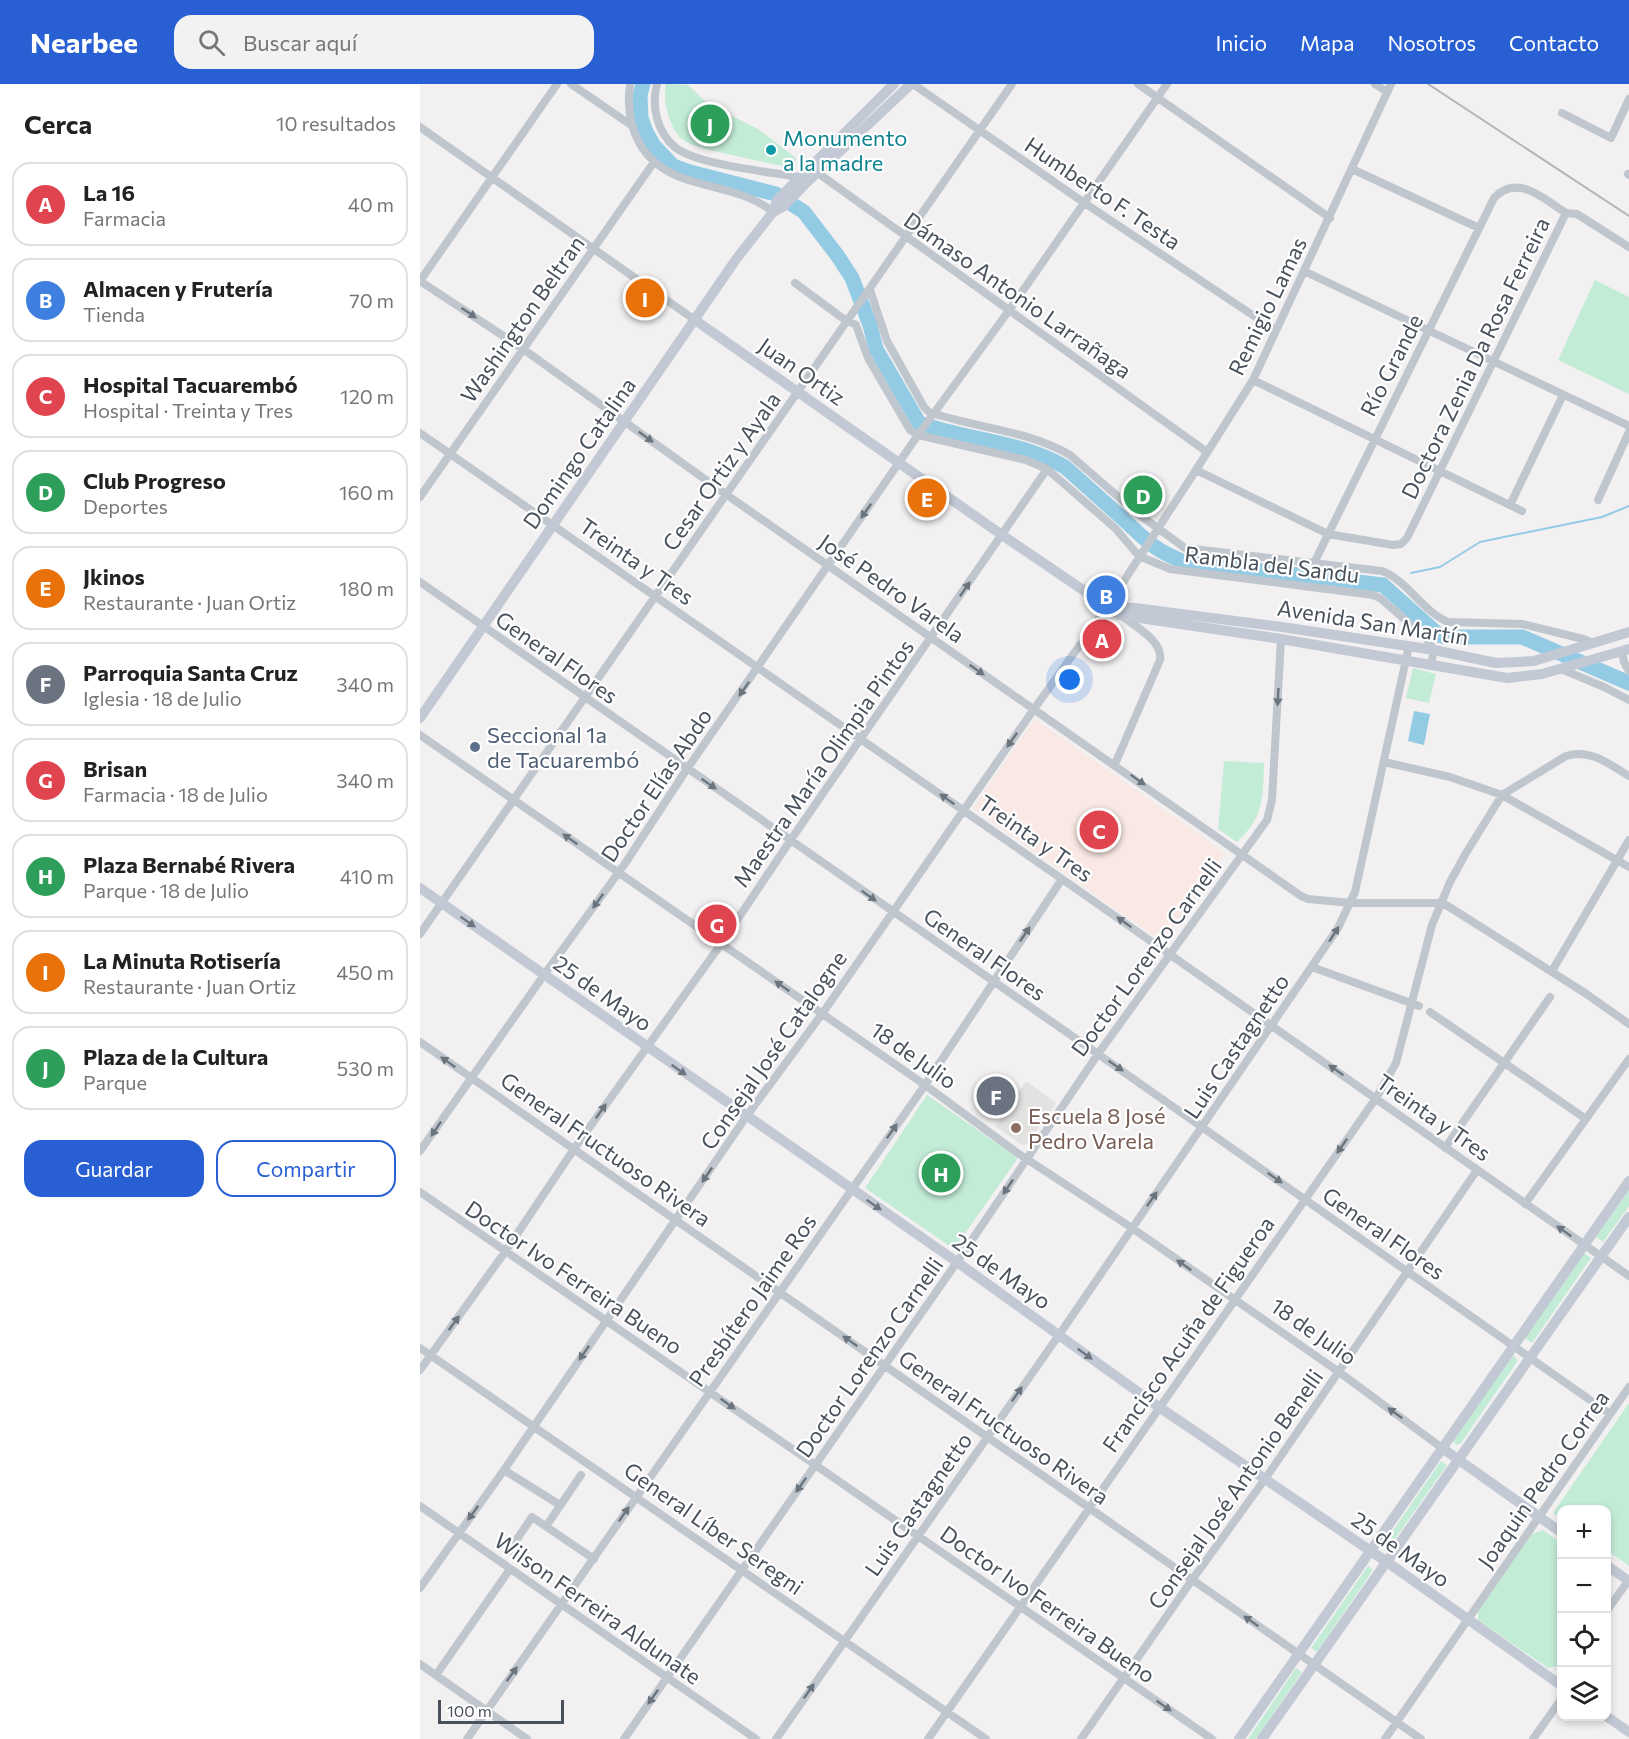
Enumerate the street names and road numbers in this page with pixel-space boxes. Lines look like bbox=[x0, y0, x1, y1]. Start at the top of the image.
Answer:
street label: Humberto F. Testa bbox=[1020, 131, 1186, 255]
street label: Dámaso Antonio Larrañaga bbox=[899, 206, 1137, 384]
street label: Doctora Zenia Da Rosa Ferreira bbox=[1395, 213, 1555, 503]
street label: Washington Beltran bbox=[454, 230, 590, 408]
street label: Remigio Lamas bbox=[1222, 233, 1312, 379]
street label: Río Grande bbox=[1354, 309, 1428, 421]
street label: Juan Ortiz bbox=[754, 331, 851, 411]
street label: Domingo Catalina bbox=[517, 372, 641, 534]
street label: Cesar Ortiz y Ayala bbox=[656, 386, 786, 556]
street label: Treinta y Tres bbox=[575, 512, 699, 610]
street label: José Pedro Varela bbox=[814, 528, 970, 648]
street label: Rambla del Sandu bbox=[1183, 540, 1361, 588]
street label: Avenida San Martín bbox=[1275, 594, 1471, 650]
street label: General Flores bbox=[491, 605, 623, 709]
street label: Maestra María Olimpia Pintos bbox=[727, 634, 919, 892]
street label: Doctor Elías Abdo bbox=[595, 703, 717, 867]
street label: Treinta y Tres bbox=[974, 789, 1098, 887]
street label: Doctor Lorenzo Carnelli bbox=[1065, 853, 1227, 1061]
street label: General Flores bbox=[919, 902, 1051, 1006]
street label: Consejal José Catalogne bbox=[694, 945, 852, 1155]
street label: 25 de Mayo bbox=[549, 949, 657, 1037]
street label: Luis Castagnetto bbox=[1178, 968, 1294, 1124]
street label: 18 de Julio bbox=[866, 1016, 962, 1094]
street label: General Fructuoso Rivera bbox=[496, 1066, 716, 1232]
street label: Treinta y Tres bbox=[1372, 1068, 1496, 1166]
street label: General Flores bbox=[1318, 1181, 1450, 1285]
street label: Doctor Ivo Ferreira Bueno bbox=[460, 1194, 688, 1360]
street label: Presbítero Jaime Ros bbox=[682, 1209, 822, 1391]
street label: Francisco Acuña de Figueroa bbox=[1096, 1211, 1280, 1457]
street label: 25 de Mayo bbox=[948, 1227, 1056, 1315]
street label: Doctor Lorenzo Carnelli bbox=[790, 1252, 948, 1462]
street label: 18 de Julio bbox=[1266, 1292, 1362, 1370]
street label: General Fructuoso Rivera bbox=[894, 1344, 1114, 1510]
street label: Consejal José Antonio Benelli bbox=[1142, 1364, 1328, 1614]
street label: Joaquin Pedro Correa bbox=[1472, 1385, 1614, 1573]
street label: Luis Castagnetto bbox=[859, 1427, 977, 1581]
street label: General Líber Seregni bbox=[619, 1456, 809, 1600]
street label: 25 de Mayo bbox=[1347, 1505, 1455, 1593]
street label: Doctor Ivo Ferreira Bueno bbox=[935, 1520, 1161, 1688]
street label: Wilson Ferreira Aldunate bbox=[489, 1526, 707, 1690]

